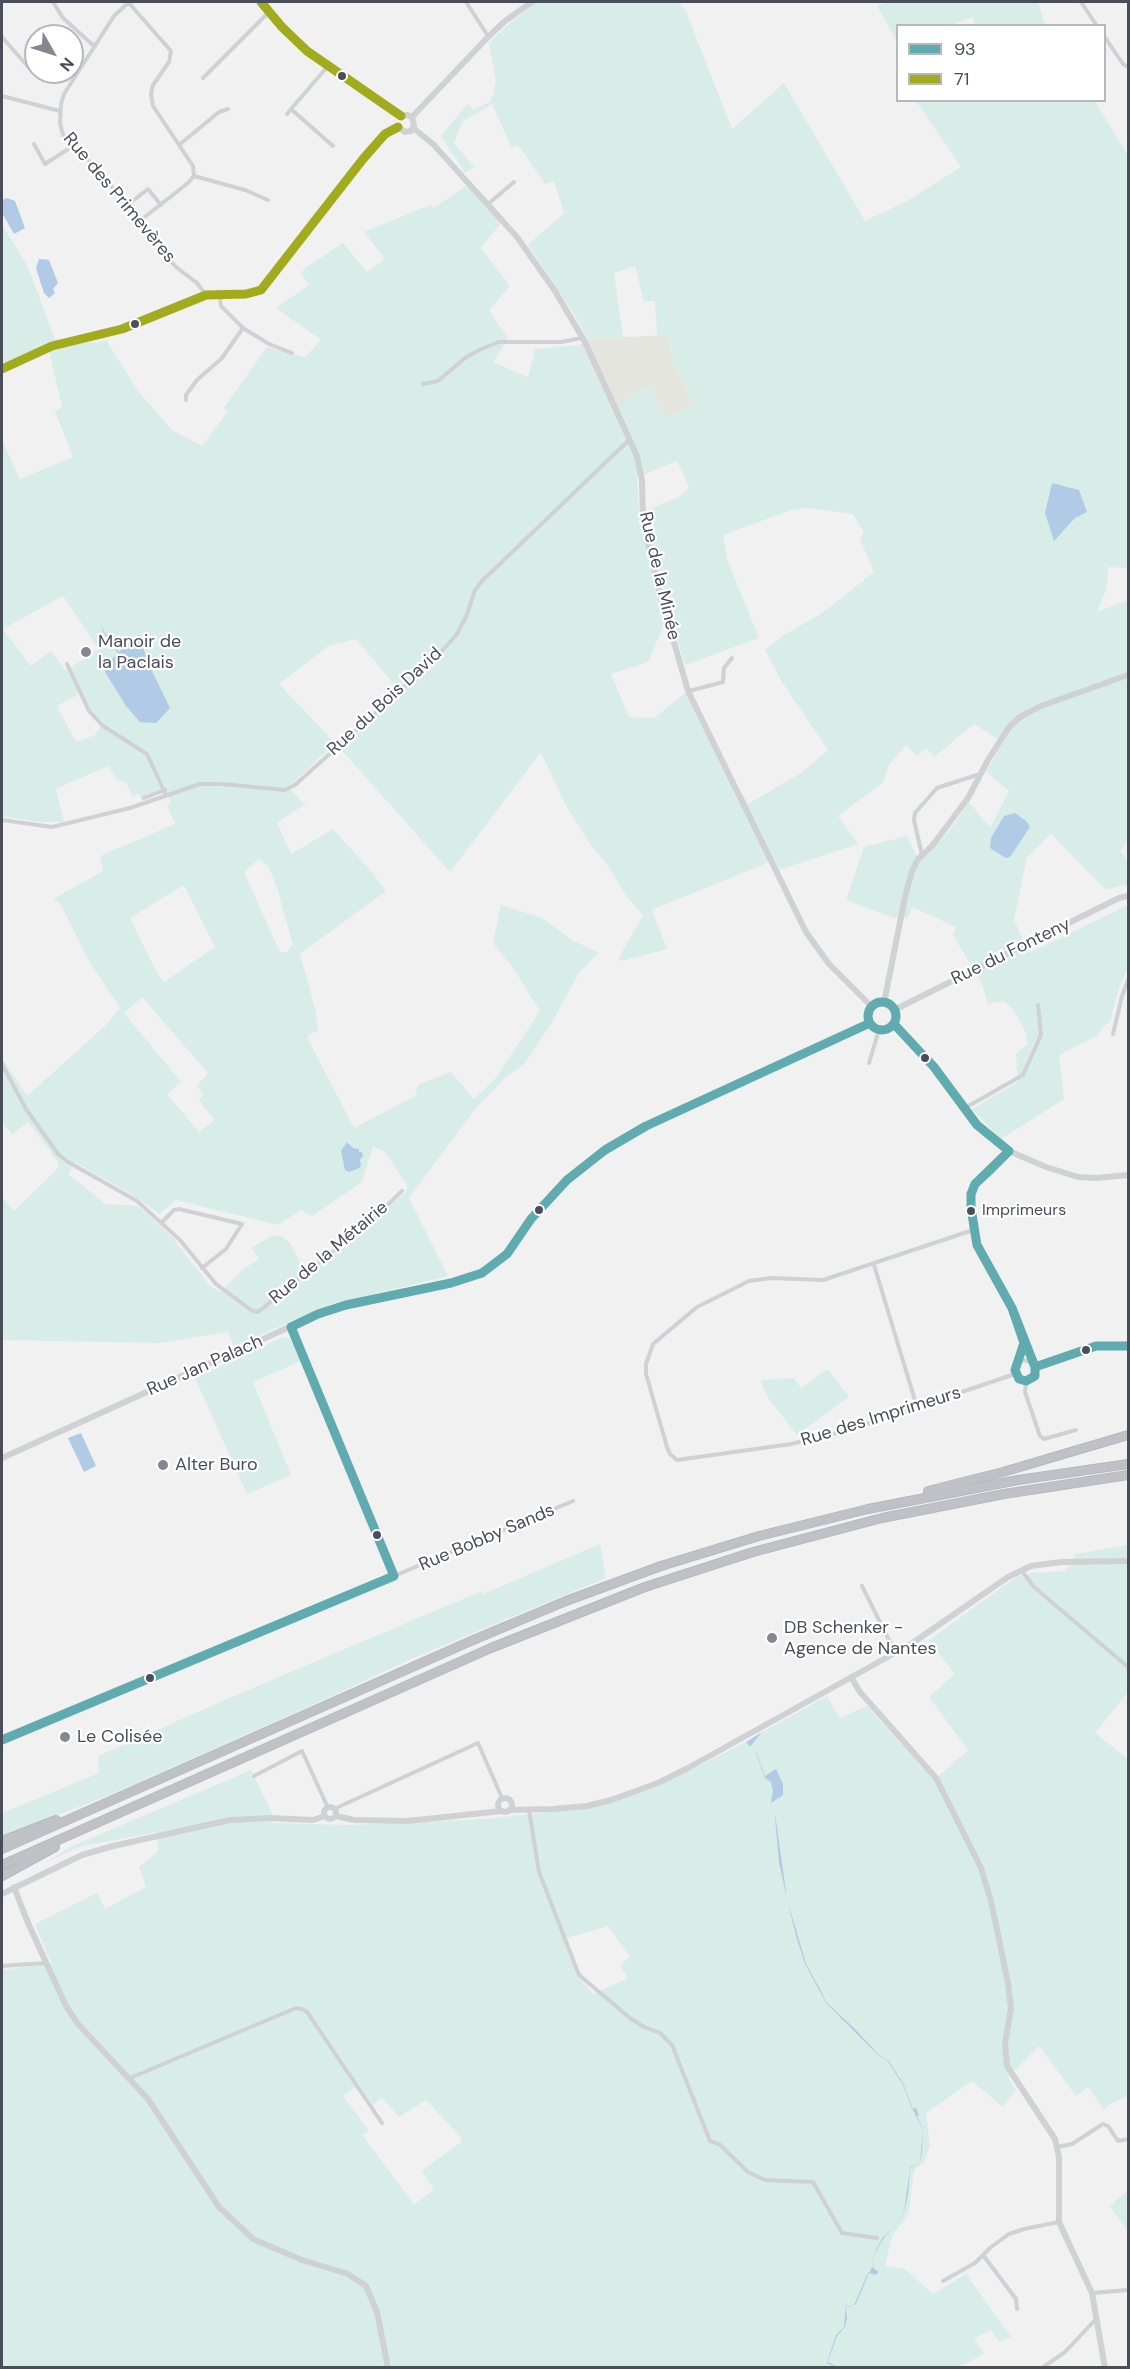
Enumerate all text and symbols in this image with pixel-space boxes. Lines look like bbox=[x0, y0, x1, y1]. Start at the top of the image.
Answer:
north arrow bbox=[24, 24, 84, 84]
legend bbox=[896, 24, 1106, 102]
text: 93 bbox=[954, 37, 976, 61]
text: N bbox=[55, 53, 79, 76]
text: 71 bbox=[954, 67, 969, 91]
unlabelled marker bbox=[336, 70, 348, 82]
street label: Rue des Primevères bbox=[58, 128, 180, 268]
unlabelled marker bbox=[129, 318, 141, 330]
street label: Rue de la Minée bbox=[634, 510, 684, 642]
place label: Manoir de la Paclais bbox=[98, 631, 181, 674]
street label: Rue du Bois David bbox=[323, 643, 447, 761]
marker: Manoir de la Paclais bbox=[79, 645, 93, 659]
street label: Rue du Fonteny bbox=[948, 914, 1074, 990]
unlabelled marker bbox=[919, 1052, 931, 1064]
street label: Rue de la Métairie bbox=[265, 1197, 393, 1309]
place label: Imprimeurs bbox=[982, 1201, 1066, 1221]
unlabelled marker bbox=[533, 1204, 545, 1216]
marker: Imprimeurs bbox=[965, 1205, 977, 1217]
street label: Rue Jan Palach bbox=[144, 1331, 266, 1401]
unlabelled marker bbox=[1080, 1344, 1092, 1356]
street label: Rue des Imprimeurs bbox=[798, 1382, 964, 1452]
place label: Alter Buro bbox=[175, 1454, 258, 1476]
marker: Alter Buro bbox=[156, 1458, 170, 1472]
street label: Rue Bobby Sands bbox=[416, 1500, 558, 1576]
unlabelled marker bbox=[371, 1529, 383, 1541]
place label: DB Schenker - Agence de Nantes bbox=[784, 1617, 936, 1660]
marker: DB Schenker - Agence de Nantes bbox=[765, 1631, 779, 1645]
unlabelled marker bbox=[144, 1672, 156, 1684]
place label: Le Colisée bbox=[77, 1726, 163, 1748]
marker: Le Colisée bbox=[58, 1730, 72, 1744]

